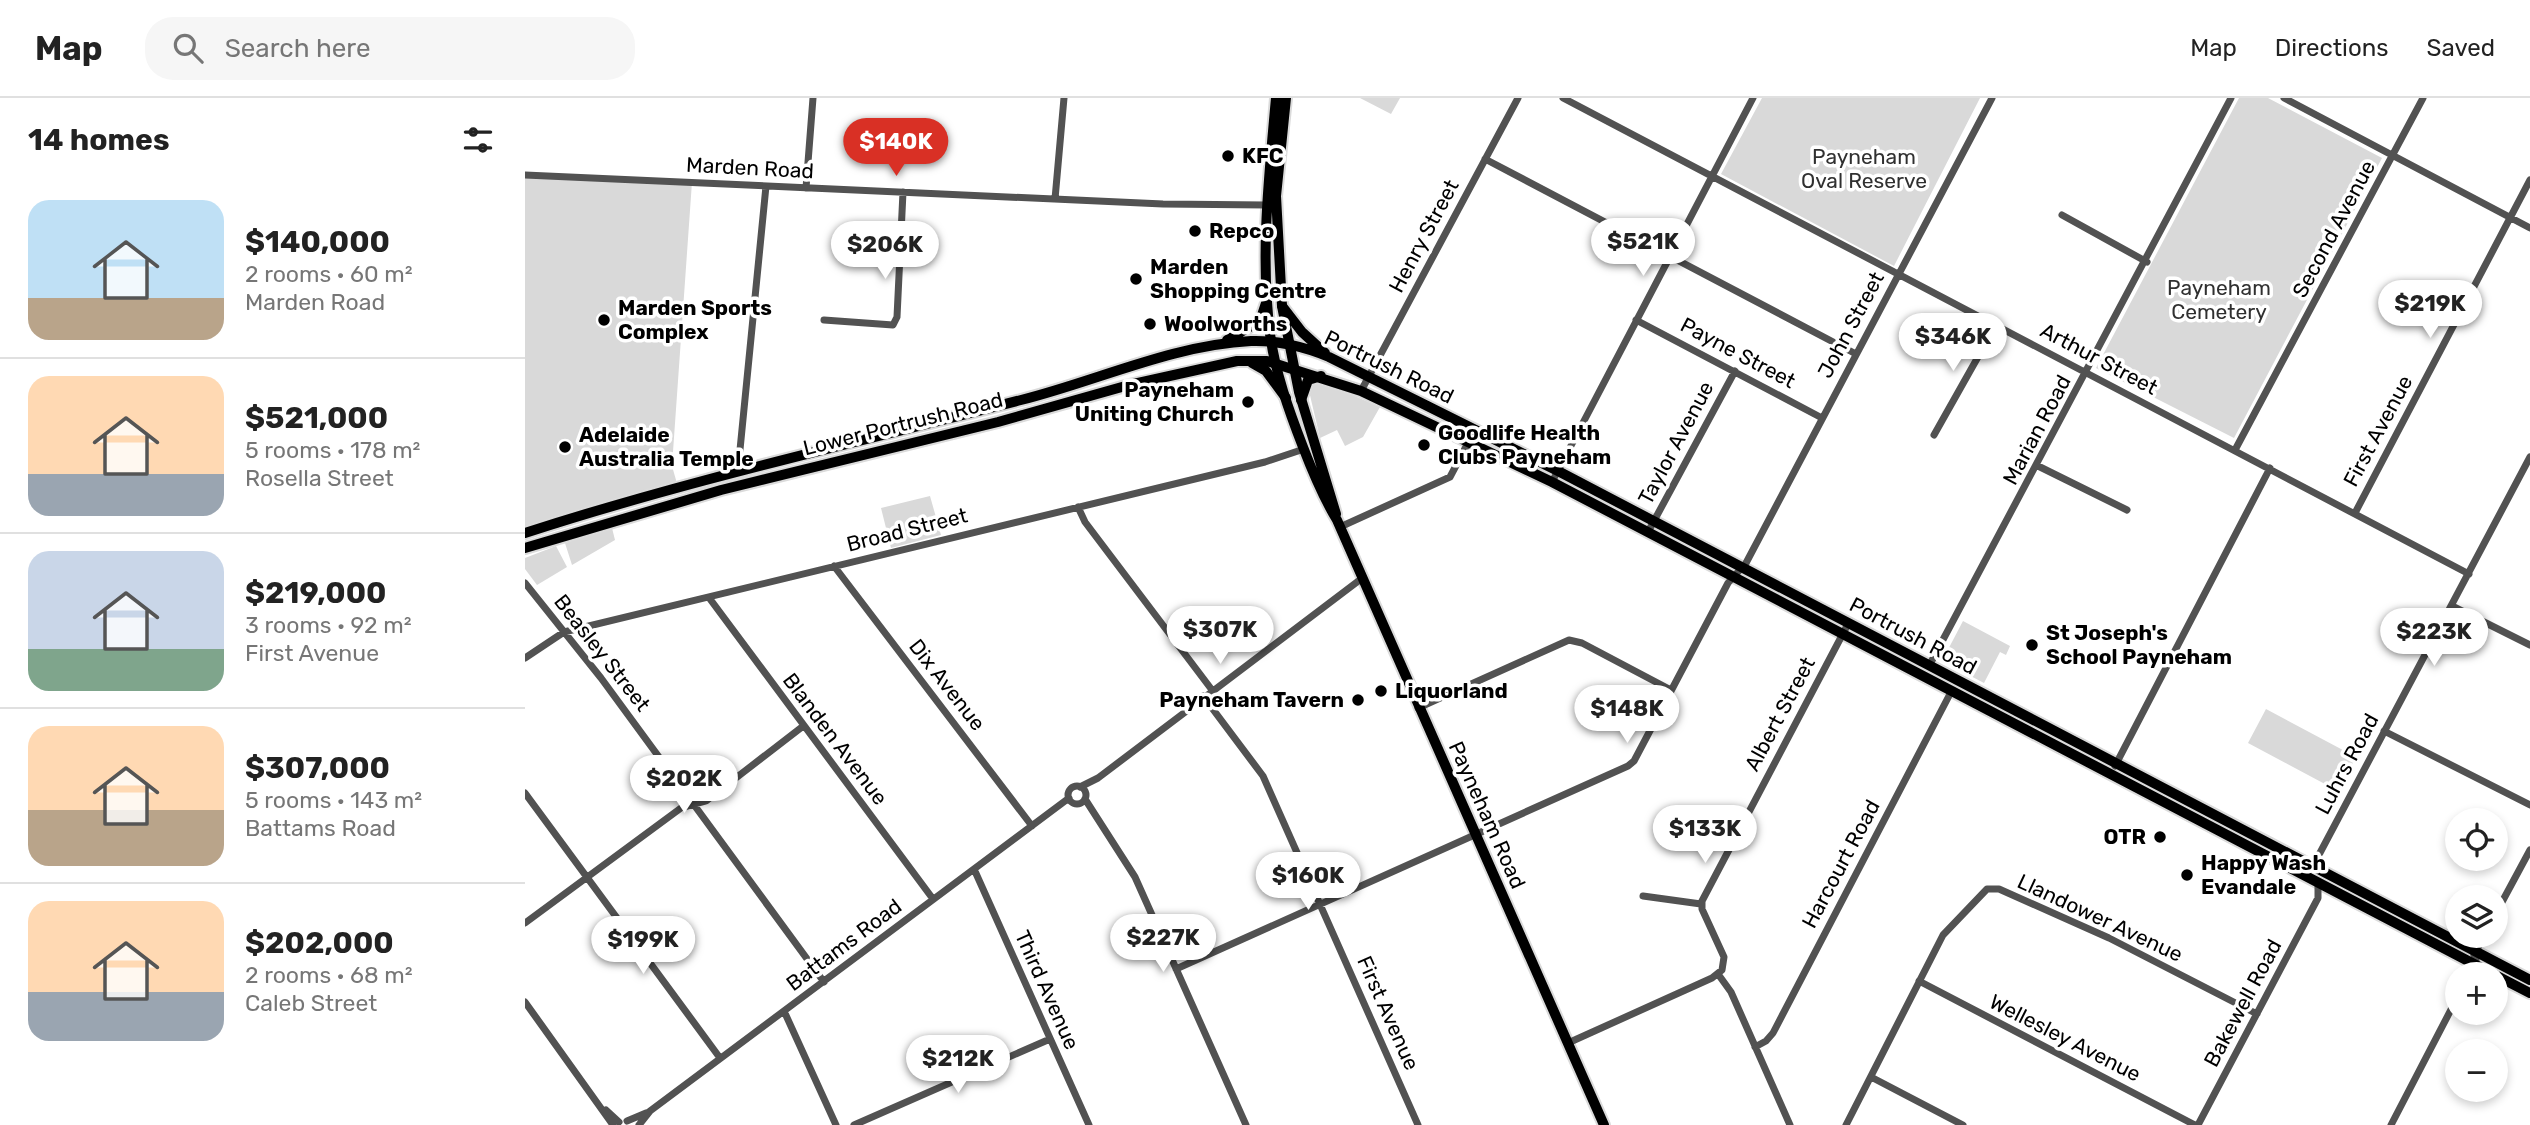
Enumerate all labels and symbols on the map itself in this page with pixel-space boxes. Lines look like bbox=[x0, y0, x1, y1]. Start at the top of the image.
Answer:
pin: $140K bbox=[847, 118, 945, 178]
place label: KFC bbox=[1242, 143, 1284, 168]
park label: Payneham Oval Reserve bbox=[1801, 144, 1927, 193]
marker: KFC bbox=[1220, 148, 1236, 164]
street label: Marden Road bbox=[685, 152, 815, 183]
street label: Second Avenue bbox=[2287, 156, 2380, 302]
street label: Henry Street bbox=[1383, 175, 1464, 297]
place label: Repco bbox=[1209, 218, 1274, 243]
pin: $521K bbox=[1594, 218, 1692, 278]
pin: $206K bbox=[836, 222, 934, 281]
marker: Repco bbox=[1187, 223, 1203, 239]
place label: Marden Shopping Centre bbox=[1150, 254, 1327, 303]
street label: John Street bbox=[1812, 267, 1889, 382]
marker: Marden Shopping Centre bbox=[1128, 271, 1144, 287]
park label: Payneham Cemetery bbox=[2167, 275, 2271, 324]
pin: $219K bbox=[2381, 280, 2479, 340]
place label: Marden Sports Complex bbox=[618, 295, 772, 344]
place label: Woolworths bbox=[1164, 311, 1287, 336]
marker: Marden Sports Complex bbox=[596, 312, 612, 328]
street label: Payne Street bbox=[1676, 312, 1800, 393]
pin: $346K bbox=[1904, 314, 2002, 373]
marker: Woolworths bbox=[1142, 316, 1158, 332]
street label: Arthur Street bbox=[2036, 317, 2162, 400]
street label: Portrush Road bbox=[1321, 324, 1458, 409]
street label: Marian Road bbox=[1997, 371, 2076, 489]
street label: First Avenue bbox=[2338, 371, 2417, 491]
place label: Payneham Uniting Church bbox=[1075, 377, 1234, 426]
street label: Taylor Avenue bbox=[1633, 377, 1719, 509]
street label: Lower Portrush Road bbox=[800, 387, 1005, 460]
marker: Payneham Uniting Church bbox=[1240, 394, 1256, 410]
place label: Goodlife Health Clubs Payneham bbox=[1438, 420, 1611, 469]
place label: Adelaide Australia Temple bbox=[579, 422, 754, 471]
marker: Goodlife Health Clubs Payneham bbox=[1416, 437, 1432, 453]
marker: Adelaide Australia Temple bbox=[557, 439, 573, 455]
street label: Broad Street bbox=[844, 502, 970, 557]
street label: Beasley Street bbox=[549, 589, 656, 716]
street label: Portrush Road bbox=[1845, 592, 1981, 680]
pin: $307K bbox=[1171, 606, 1269, 666]
pin: $223K bbox=[2385, 608, 2483, 668]
place label: St Joseph's School Payneham bbox=[2046, 620, 2232, 669]
street label: Dix Avenue bbox=[904, 634, 991, 735]
marker: St Joseph's School Payneham bbox=[2024, 637, 2040, 653]
street label: Albert Street bbox=[1739, 652, 1820, 775]
street label: Blanden Avenue bbox=[778, 668, 893, 810]
place label: Liquorland bbox=[1395, 678, 1508, 703]
marker: Liquorland bbox=[1373, 683, 1389, 699]
pin: $148K bbox=[1578, 686, 1676, 745]
place label: Payneham Tavern bbox=[1159, 687, 1344, 712]
marker: Payneham Tavern bbox=[1350, 692, 1366, 708]
street label: Luhrs Road bbox=[2310, 709, 2384, 818]
street label: Payneham Road bbox=[1444, 737, 1531, 892]
pin: $202K bbox=[635, 756, 733, 815]
street label: Harcourt Road bbox=[1796, 795, 1885, 932]
pin: $133K bbox=[1656, 806, 1754, 865]
place label: OTR bbox=[2104, 824, 2146, 849]
marker: OTR bbox=[2152, 829, 2168, 845]
place label: Happy Wash Evandale bbox=[2201, 850, 2326, 899]
pin: $160K bbox=[1259, 852, 1357, 912]
marker: Happy Wash Evandale bbox=[2179, 867, 2195, 883]
street label: Llandower Avenue bbox=[2014, 868, 2187, 967]
street label: Battams Road bbox=[781, 893, 906, 996]
pin: $227K bbox=[1114, 914, 1212, 974]
pin: $199K bbox=[594, 916, 692, 976]
street label: Third Avenue bbox=[1010, 926, 1085, 1053]
street label: Bakewell Road bbox=[2198, 935, 2287, 1071]
street label: First Avenue bbox=[1352, 952, 1425, 1074]
street label: Wellesley Avenue bbox=[1985, 989, 2145, 1086]
pin: $212K bbox=[909, 1035, 1007, 1095]

